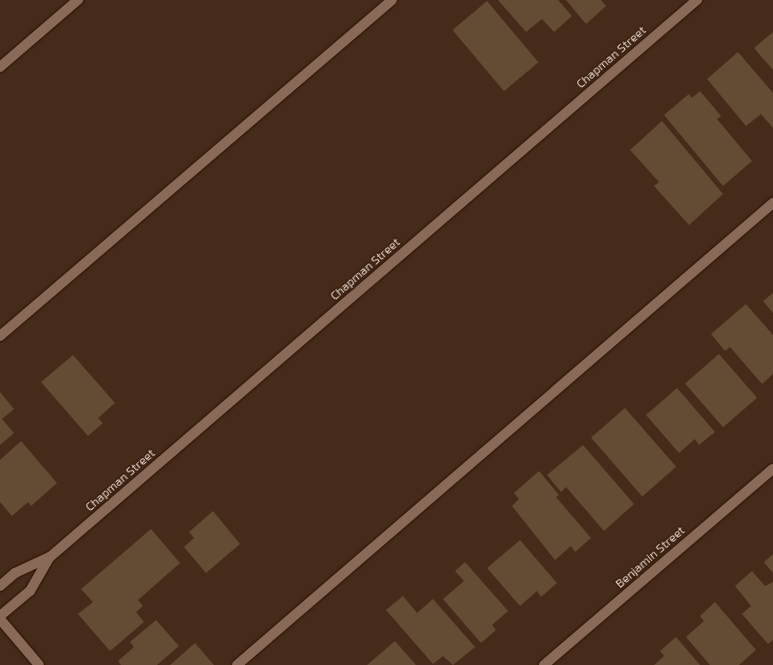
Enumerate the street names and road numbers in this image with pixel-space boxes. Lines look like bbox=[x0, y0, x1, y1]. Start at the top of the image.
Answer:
street label: Chapman Street bbox=[573, 23, 649, 91]
street label: Chapman Street bbox=[327, 235, 403, 303]
street label: Chapman Street bbox=[82, 446, 158, 514]
street label: Benjamin Street bbox=[612, 523, 688, 591]

